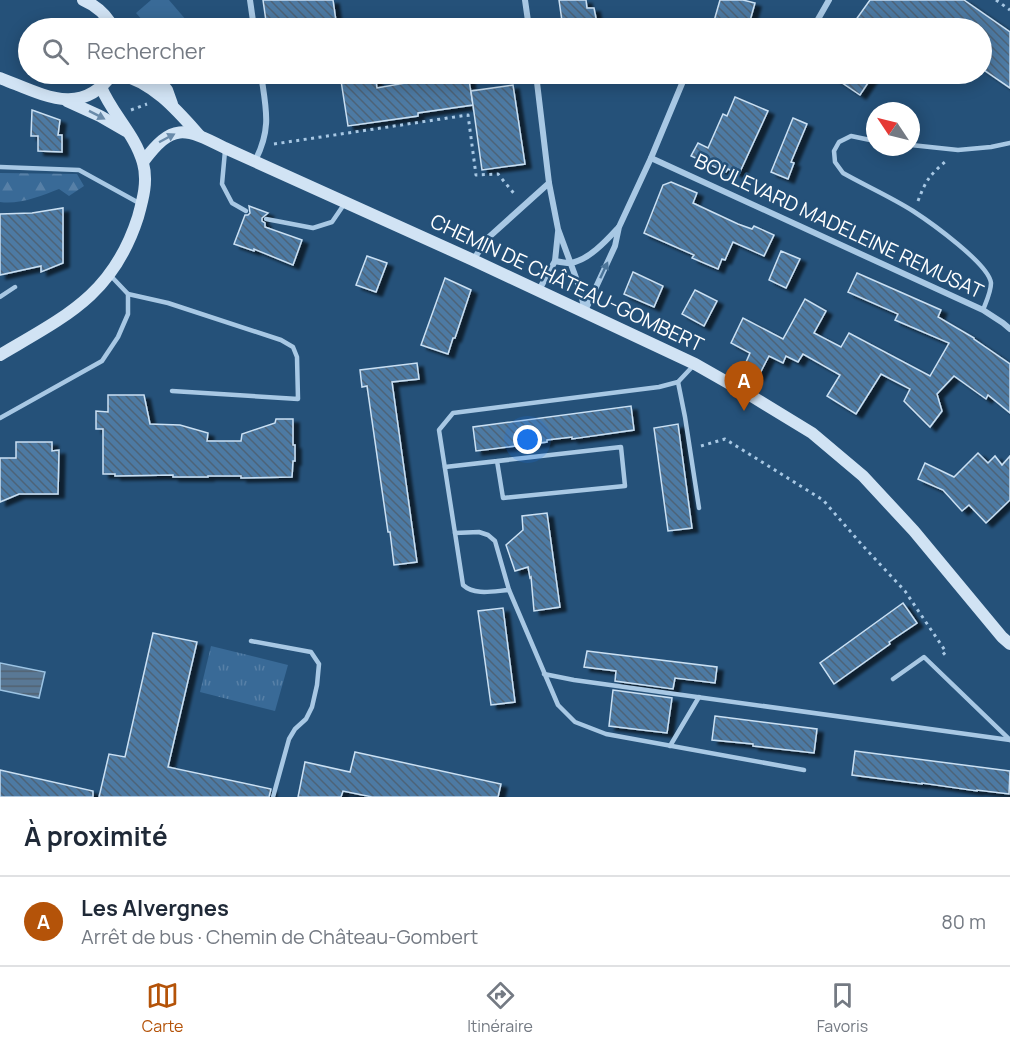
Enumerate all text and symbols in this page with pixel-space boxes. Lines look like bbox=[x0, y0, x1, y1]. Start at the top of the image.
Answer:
search box bbox=[18, 18, 992, 84]
icon: search bbox=[39, 35, 72, 68]
text: Rechercher bbox=[87, 36, 206, 66]
north arrow bbox=[866, 102, 920, 156]
one-way arrow bbox=[89, 110, 106, 120]
one-way arrow bbox=[158, 134, 176, 144]
street label: BOULEVARD MADELEINE REMUSAT bbox=[691, 147, 988, 304]
street label: CHEMIN DE CHÂTEAU-GOMBERT bbox=[426, 207, 708, 358]
one-way arrow bbox=[599, 260, 609, 278]
pin: A bbox=[724, 362, 764, 411]
your location bbox=[513, 425, 542, 454]
text: À proximité bbox=[24, 818, 168, 854]
text: Les Alvergnes bbox=[81, 893, 229, 923]
text: A bbox=[37, 908, 50, 935]
text: 80 m bbox=[941, 908, 986, 935]
text: Arrêt de bus · Chemin de Château-Gombert bbox=[81, 923, 478, 950]
tab: Carte bbox=[142, 979, 183, 1037]
tab: Itinéraire bbox=[467, 979, 533, 1037]
tab: Favoris bbox=[817, 979, 868, 1037]

